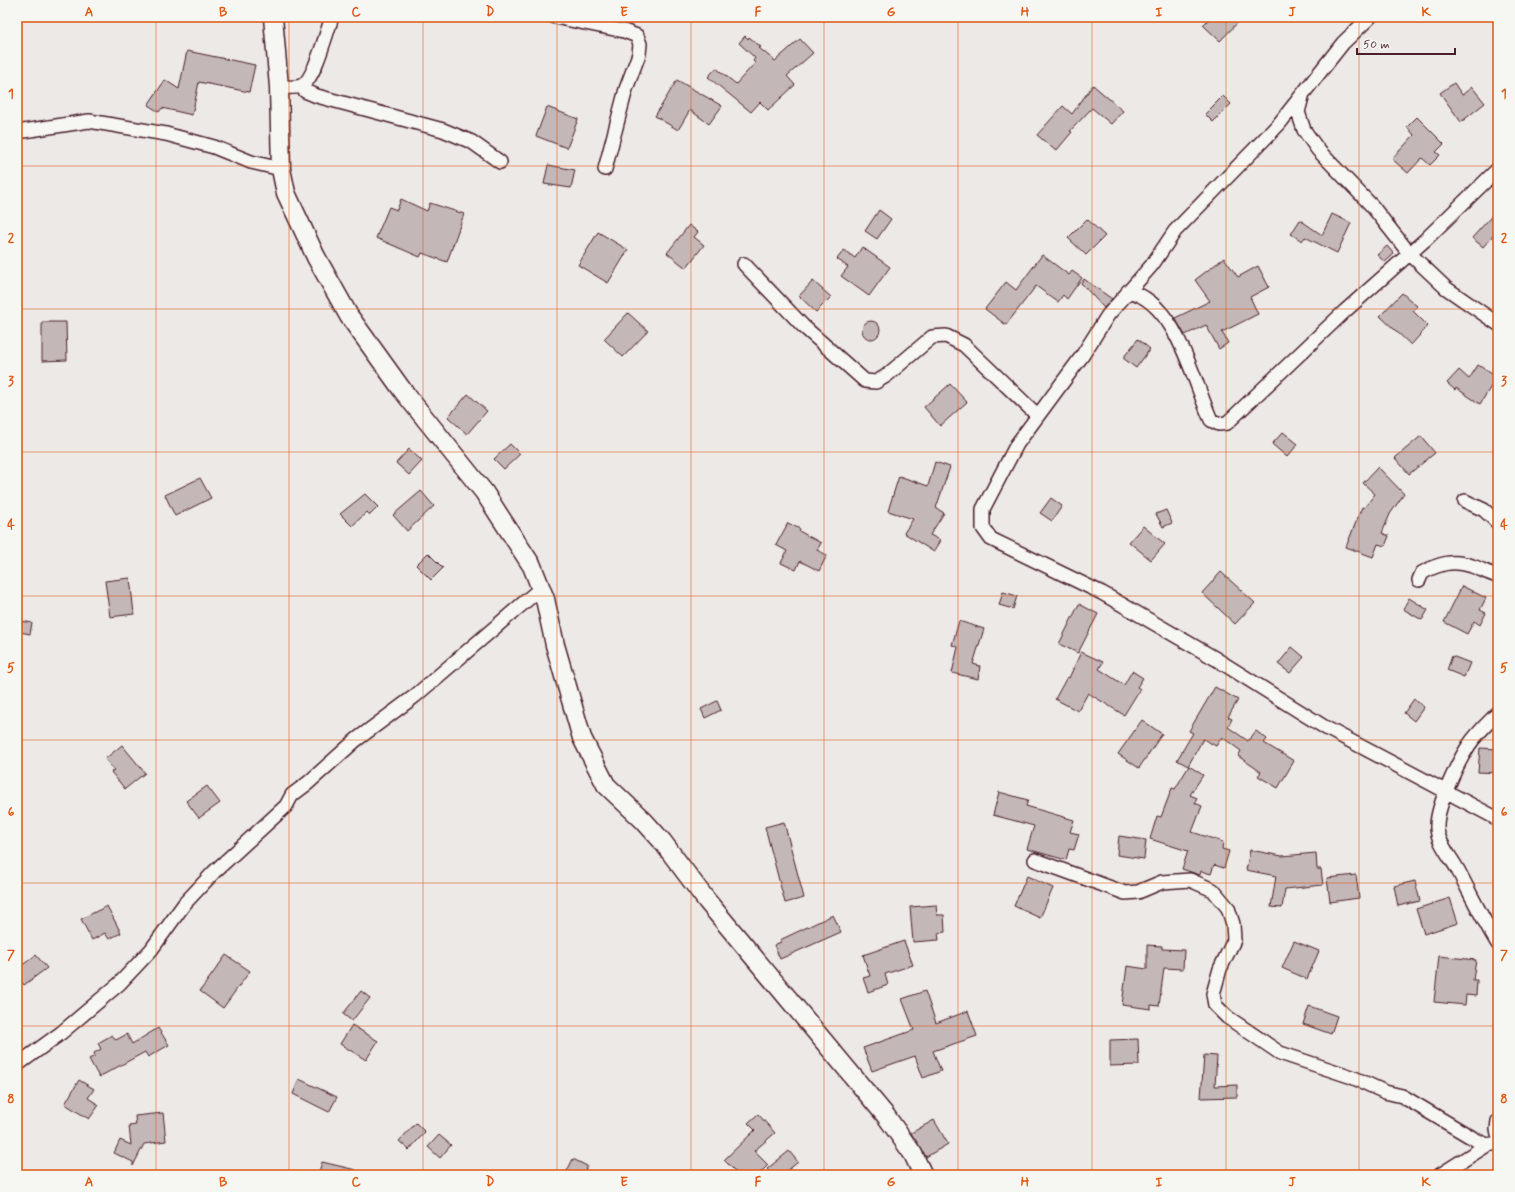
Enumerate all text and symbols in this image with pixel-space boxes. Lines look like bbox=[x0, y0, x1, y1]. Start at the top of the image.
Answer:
text: A bbox=[85, 4, 93, 21]
text: B bbox=[219, 4, 228, 21]
text: C bbox=[351, 4, 361, 21]
text: D bbox=[486, 4, 495, 21]
text: E bbox=[620, 4, 628, 21]
text: F bbox=[755, 4, 762, 21]
text: G bbox=[887, 4, 896, 21]
text: H bbox=[1021, 4, 1030, 21]
text: I bbox=[1156, 4, 1163, 21]
text: J bbox=[1288, 4, 1296, 21]
text: K bbox=[1421, 4, 1431, 21]
scale bar bbox=[1357, 30, 1455, 56]
text: 50 m bbox=[1363, 37, 1390, 53]
text: 1 bbox=[8, 86, 14, 103]
text: 1 bbox=[1501, 86, 1507, 103]
text: 2 bbox=[8, 230, 15, 247]
text: 2 bbox=[1501, 230, 1508, 247]
text: 3 bbox=[8, 373, 14, 390]
text: 3 bbox=[1501, 373, 1507, 390]
text: 4 bbox=[7, 517, 15, 534]
text: 4 bbox=[1500, 517, 1508, 534]
text: 5 bbox=[7, 660, 15, 677]
text: 5 bbox=[1500, 660, 1508, 677]
text: 6 bbox=[8, 804, 15, 821]
text: 6 bbox=[1501, 804, 1508, 821]
text: 7 bbox=[7, 947, 15, 964]
text: 7 bbox=[1500, 947, 1508, 964]
text: 8 bbox=[7, 1091, 15, 1108]
text: 8 bbox=[1500, 1091, 1508, 1108]
text: A bbox=[85, 1174, 93, 1191]
text: B bbox=[219, 1174, 228, 1191]
text: C bbox=[351, 1174, 361, 1191]
text: D bbox=[486, 1174, 495, 1191]
text: E bbox=[620, 1174, 628, 1191]
text: F bbox=[755, 1174, 762, 1191]
text: G bbox=[887, 1174, 896, 1191]
text: H bbox=[1021, 1174, 1030, 1191]
text: I bbox=[1156, 1174, 1163, 1191]
text: J bbox=[1288, 1174, 1296, 1191]
text: K bbox=[1421, 1174, 1431, 1191]

